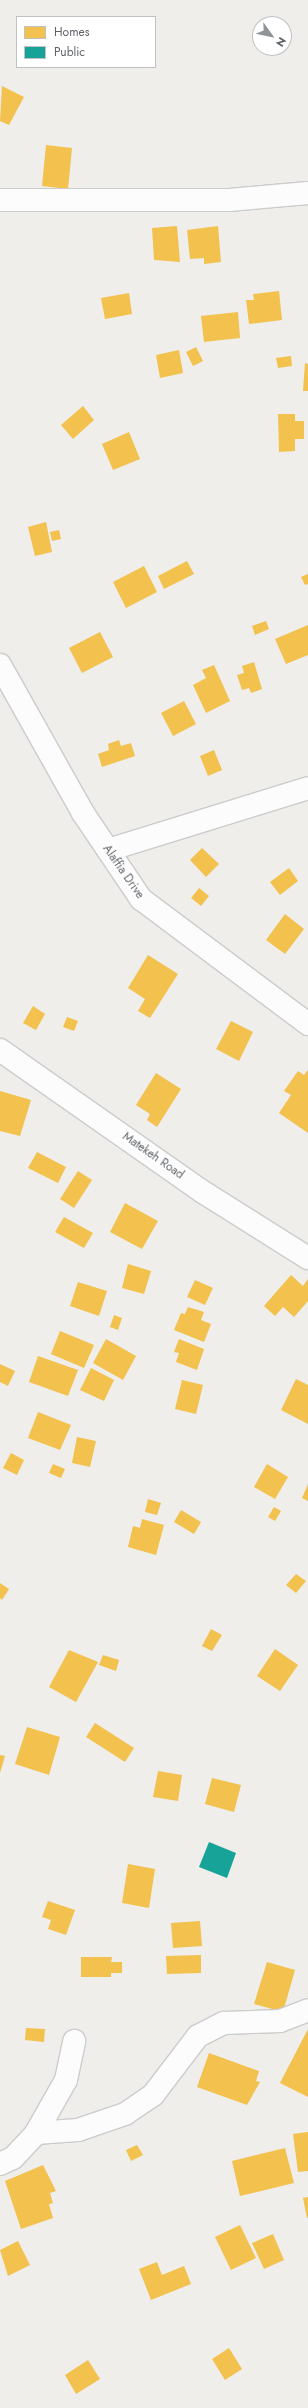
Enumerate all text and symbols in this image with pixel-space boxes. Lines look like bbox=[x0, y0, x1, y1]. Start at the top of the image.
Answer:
legend bbox=[16, 16, 156, 68]
north arrow bbox=[252, 16, 292, 56]
text: Homes bbox=[54, 23, 90, 41]
text: N bbox=[272, 34, 290, 50]
text: Public bbox=[54, 43, 85, 61]
street label: Alaffia Drive bbox=[99, 842, 147, 902]
street label: Matekeh Road bbox=[120, 1130, 186, 1182]

